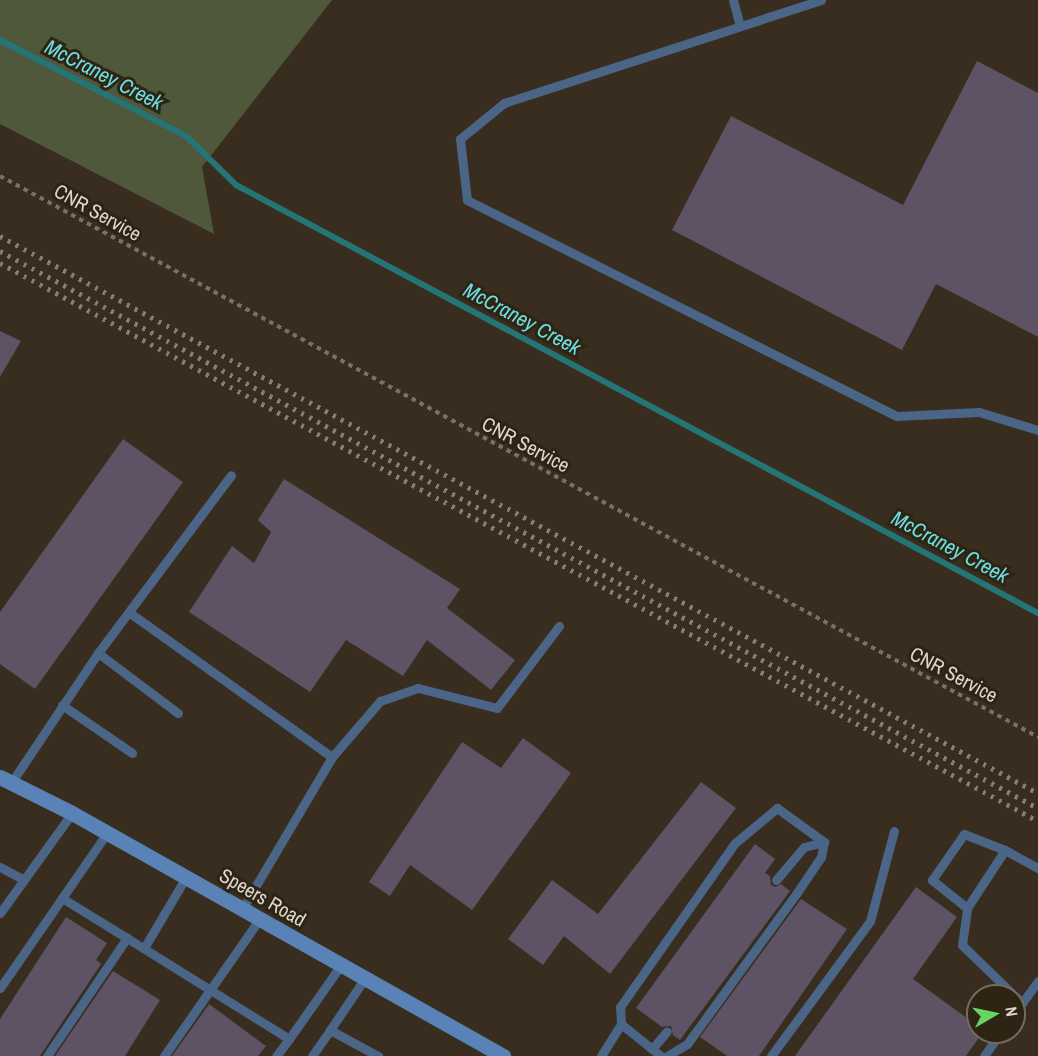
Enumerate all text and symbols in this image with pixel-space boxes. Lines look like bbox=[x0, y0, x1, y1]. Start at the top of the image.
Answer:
water label: McCraney Creek bbox=[41, 34, 167, 116]
street label: CNR Service bbox=[50, 178, 146, 246]
water label: McCraney Creek bbox=[459, 278, 585, 360]
street label: CNR Service bbox=[478, 411, 574, 477]
water label: McCraney Creek bbox=[887, 506, 1013, 588]
street label: CNR Service bbox=[906, 641, 1002, 707]
street label: Speers Road bbox=[216, 863, 310, 931]
north arrow bbox=[966, 984, 1026, 1044]
text: N bbox=[1000, 1005, 1023, 1018]

